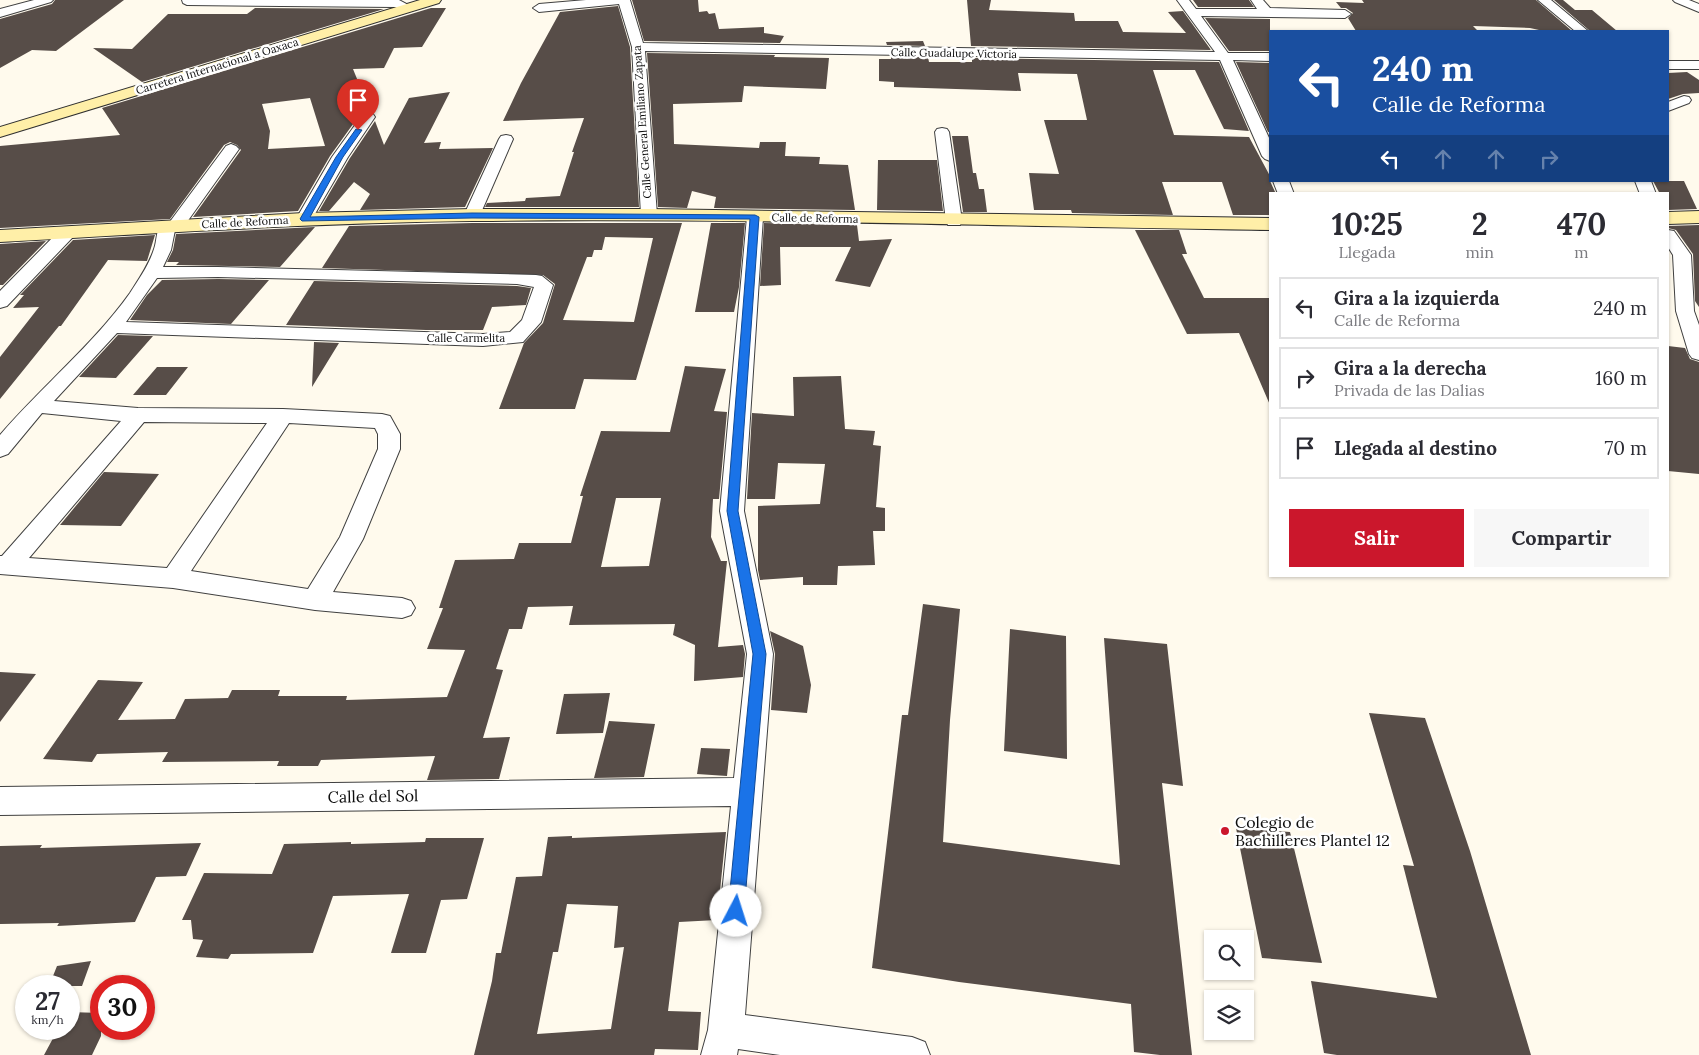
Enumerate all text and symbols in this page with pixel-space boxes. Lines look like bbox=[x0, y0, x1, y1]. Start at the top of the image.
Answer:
street label: Carretera Internacional a Oaxaca bbox=[134, 34, 300, 97]
street label: Calle General Emiliano Zapata bbox=[630, 45, 654, 199]
street label: Calle Guadalupe Victoria bbox=[891, 45, 1018, 61]
text: 240 m bbox=[1372, 46, 1473, 91]
icon: left bbox=[1289, 50, 1354, 115]
pin bbox=[337, 79, 379, 130]
icon: arrive bbox=[344, 86, 372, 114]
text: Calle de Reforma bbox=[1372, 90, 1546, 118]
icon: left bbox=[1376, 145, 1404, 173]
icon: ahead bbox=[1429, 145, 1457, 173]
icon: ahead bbox=[1482, 145, 1510, 173]
icon: right bbox=[1535, 145, 1563, 173]
text: 10:25 bbox=[1332, 205, 1403, 243]
text: 2 bbox=[1472, 205, 1488, 243]
text: 470 bbox=[1557, 205, 1606, 243]
street label: Calle de Reforma bbox=[771, 210, 859, 226]
street label: Calle de Reforma bbox=[201, 213, 289, 231]
text: Llegada bbox=[1339, 242, 1396, 262]
text: min bbox=[1465, 242, 1494, 262]
text: m bbox=[1574, 242, 1589, 262]
text: Gira a la izquierda bbox=[1334, 286, 1500, 310]
icon: left bbox=[1291, 294, 1319, 322]
text: 240 m bbox=[1593, 296, 1647, 320]
text: Calle de Reforma bbox=[1334, 310, 1460, 330]
street label: Calle Carmelita bbox=[427, 331, 505, 345]
text: Gira a la derecha bbox=[1334, 356, 1487, 380]
icon: right bbox=[1291, 364, 1319, 392]
text: 160 m bbox=[1595, 366, 1647, 390]
text: Privada de las Dalias bbox=[1334, 380, 1485, 400]
icon: arrive bbox=[1291, 434, 1319, 462]
text: Llegada al destino bbox=[1334, 436, 1497, 460]
text: 70 m bbox=[1604, 436, 1647, 460]
button: Salir bbox=[1289, 509, 1464, 567]
button: Compartir bbox=[1474, 509, 1649, 567]
street label: Calle del Sol bbox=[328, 785, 418, 807]
place label: Colegio de Bachilleres Plantel 12 bbox=[1235, 812, 1390, 850]
marker: Colegio de Bachilleres Plantel 12 bbox=[1219, 825, 1231, 837]
position arrow bbox=[709, 884, 761, 936]
map controls bbox=[1204, 930, 1254, 1040]
button: search bbox=[1204, 930, 1254, 980]
speed limit sign: 30 bbox=[90, 975, 155, 1040]
text: 27 bbox=[35, 985, 60, 1017]
button: layers bbox=[1204, 990, 1254, 1040]
text: km/h bbox=[31, 1012, 64, 1027]

